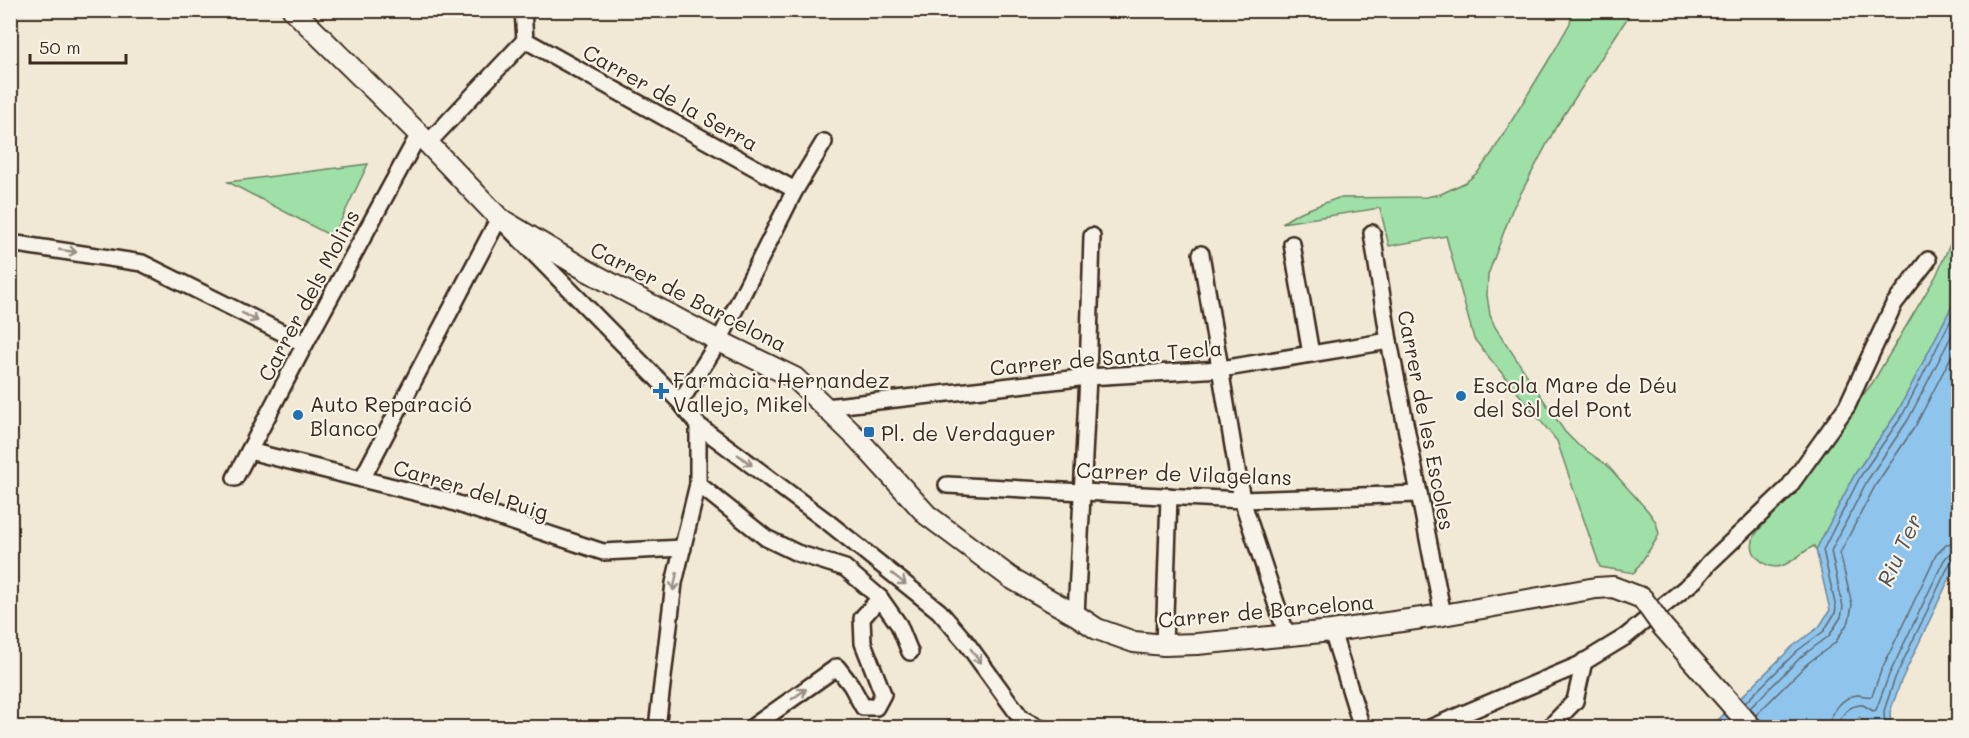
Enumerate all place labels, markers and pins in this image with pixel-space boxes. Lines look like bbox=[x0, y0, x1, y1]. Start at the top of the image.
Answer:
place label: Farmàcia Hernandez Vallejo, Mikel bbox=[673, 366, 890, 417]
place label: Escola Mare de Déu del Sòl del Pont bbox=[1473, 371, 1677, 422]
marker: Farmàcia Hernandez Vallejo, Mikel bbox=[654, 384, 668, 398]
marker: Escola Mare de Déu del Sòl del Pont bbox=[1454, 389, 1468, 403]
place label: Auto Reparació Blanco bbox=[310, 390, 472, 441]
marker: Auto Reparació Blanco bbox=[291, 408, 305, 422]
place label: Pl. de Verdaguer bbox=[881, 419, 1056, 446]
marker: Pl. de Verdaguer bbox=[862, 425, 876, 439]

